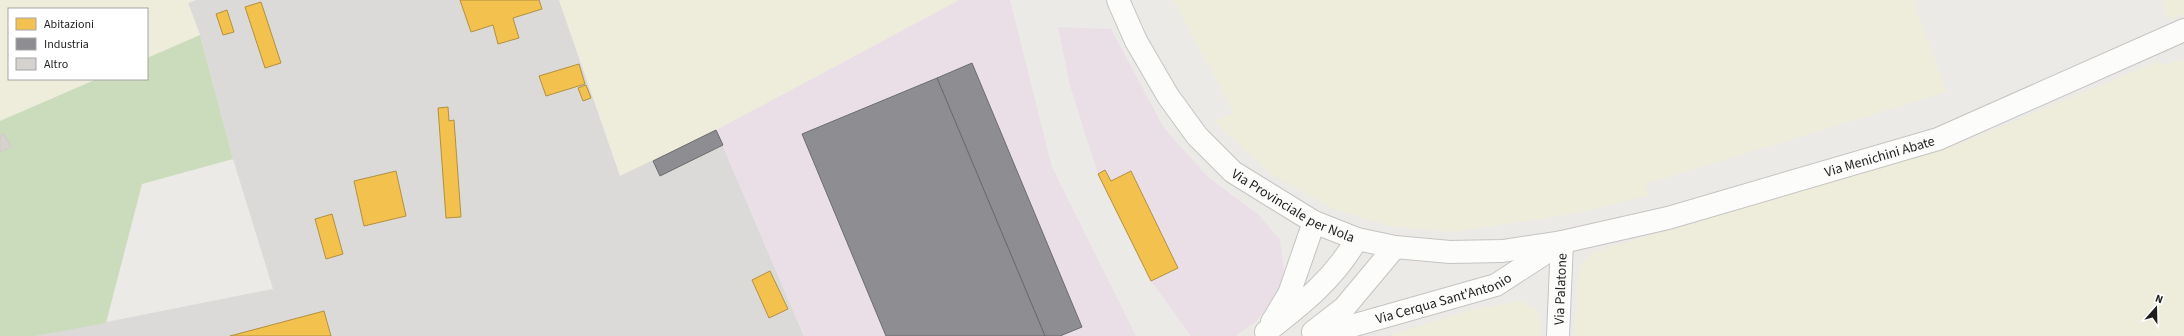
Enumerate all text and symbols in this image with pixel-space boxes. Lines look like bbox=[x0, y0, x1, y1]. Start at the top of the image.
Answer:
legend bbox=[8, 8, 148, 80]
text: Abitazioni bbox=[44, 16, 94, 33]
text: Industria bbox=[44, 36, 89, 53]
text: Altro bbox=[44, 56, 68, 73]
street label: Via Menichini Abate bbox=[1822, 131, 1937, 183]
street label: Via Provinciale per Nola bbox=[1227, 164, 1358, 248]
street label: Via Palatone bbox=[1549, 253, 1573, 326]
street label: Via Cerqua Sant'Antonio bbox=[1374, 268, 1516, 330]
north arrow bbox=[2136, 288, 2176, 328]
text: N bbox=[2153, 291, 2165, 307]

